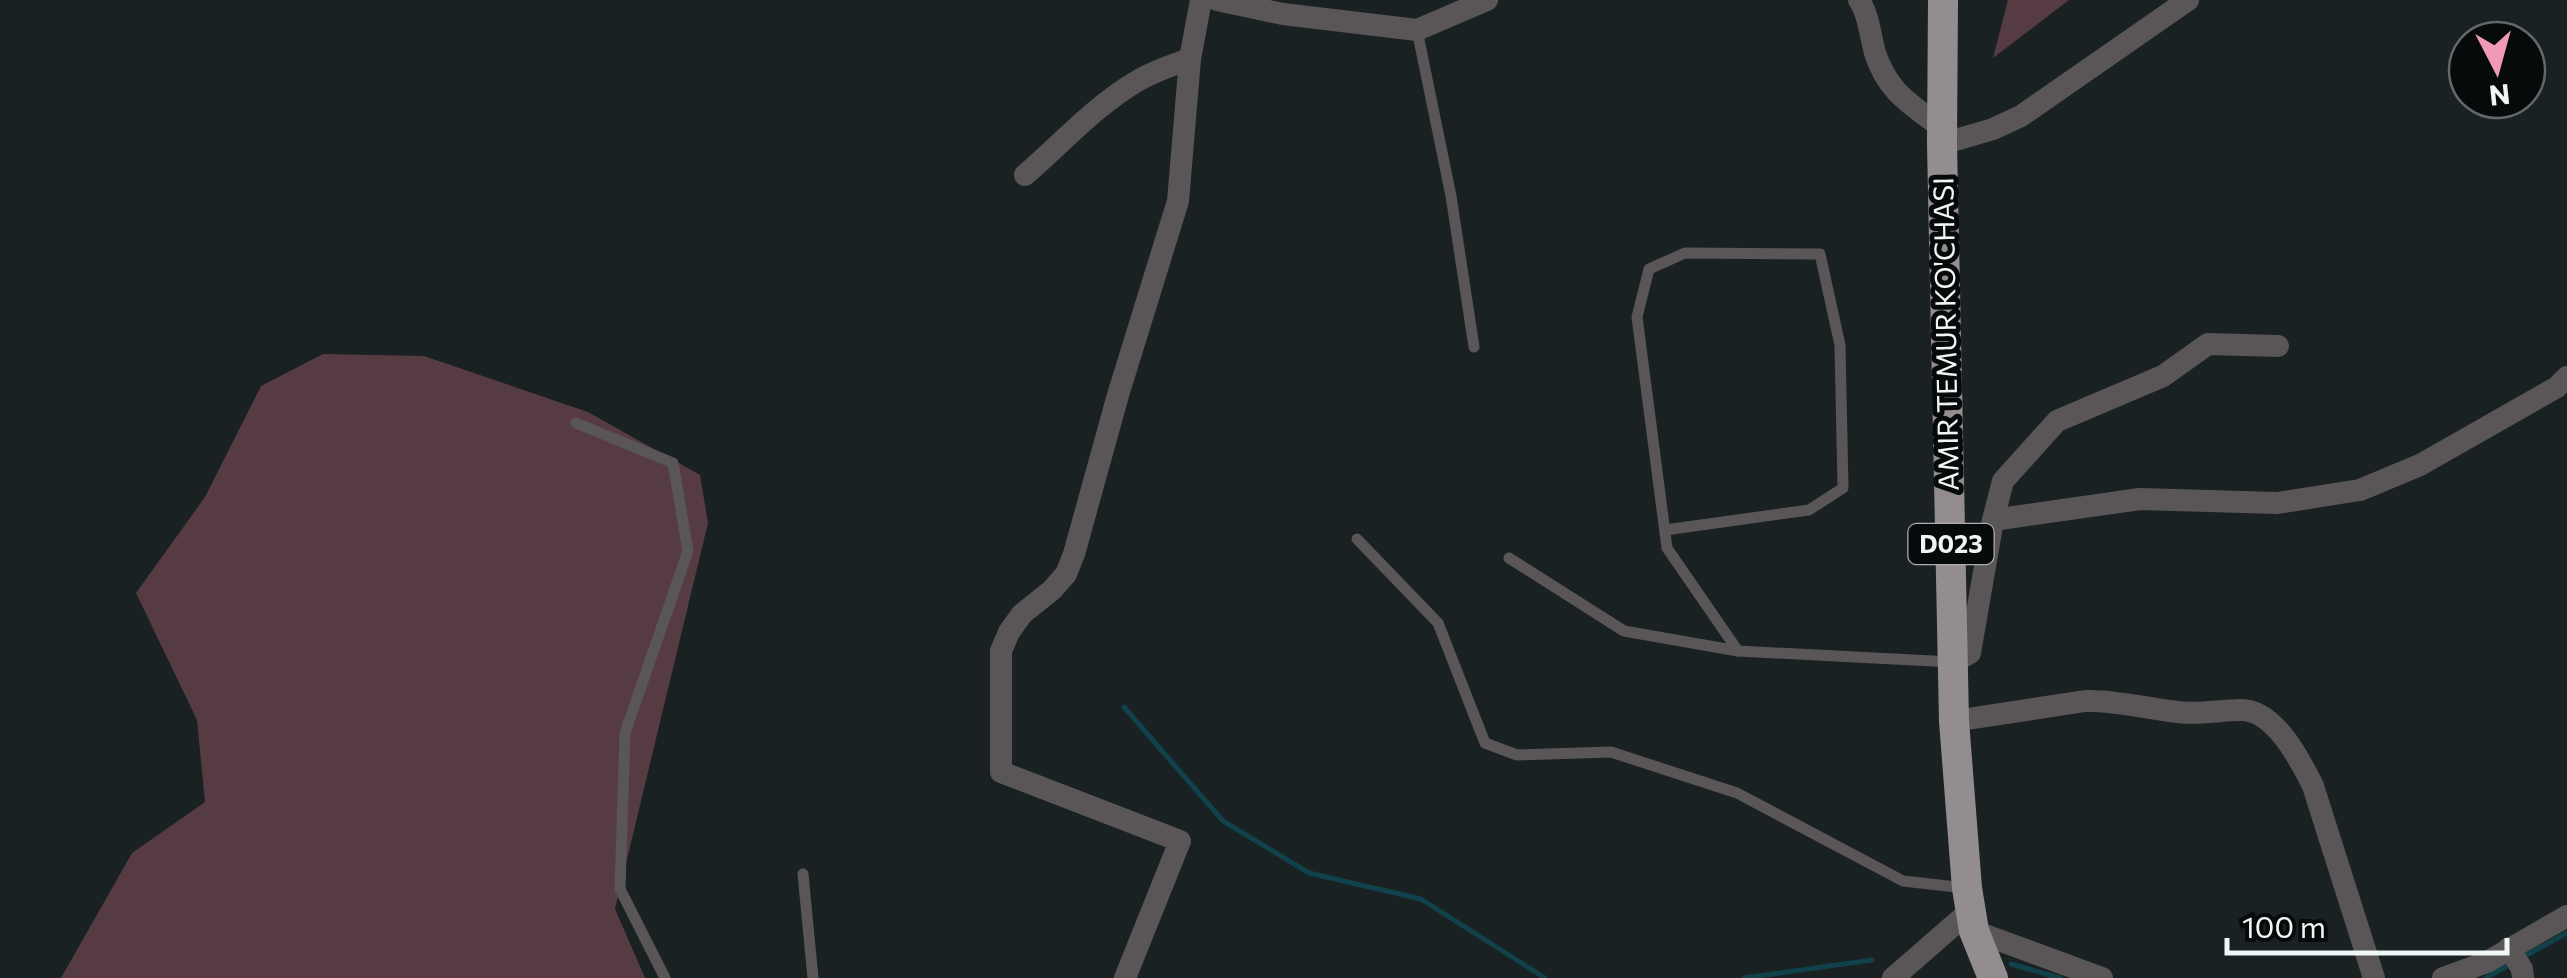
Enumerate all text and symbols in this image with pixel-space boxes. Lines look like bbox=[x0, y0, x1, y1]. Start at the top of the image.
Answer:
north arrow bbox=[2447, 20, 2547, 120]
text: N bbox=[2487, 78, 2512, 114]
street label: AMIR TEMUR KO'CHASI bbox=[1925, 177, 1965, 491]
road number: D023 bbox=[1908, 524, 1994, 564]
scale bar bbox=[2227, 893, 2507, 955]
text: 100 m bbox=[2242, 907, 2326, 944]

